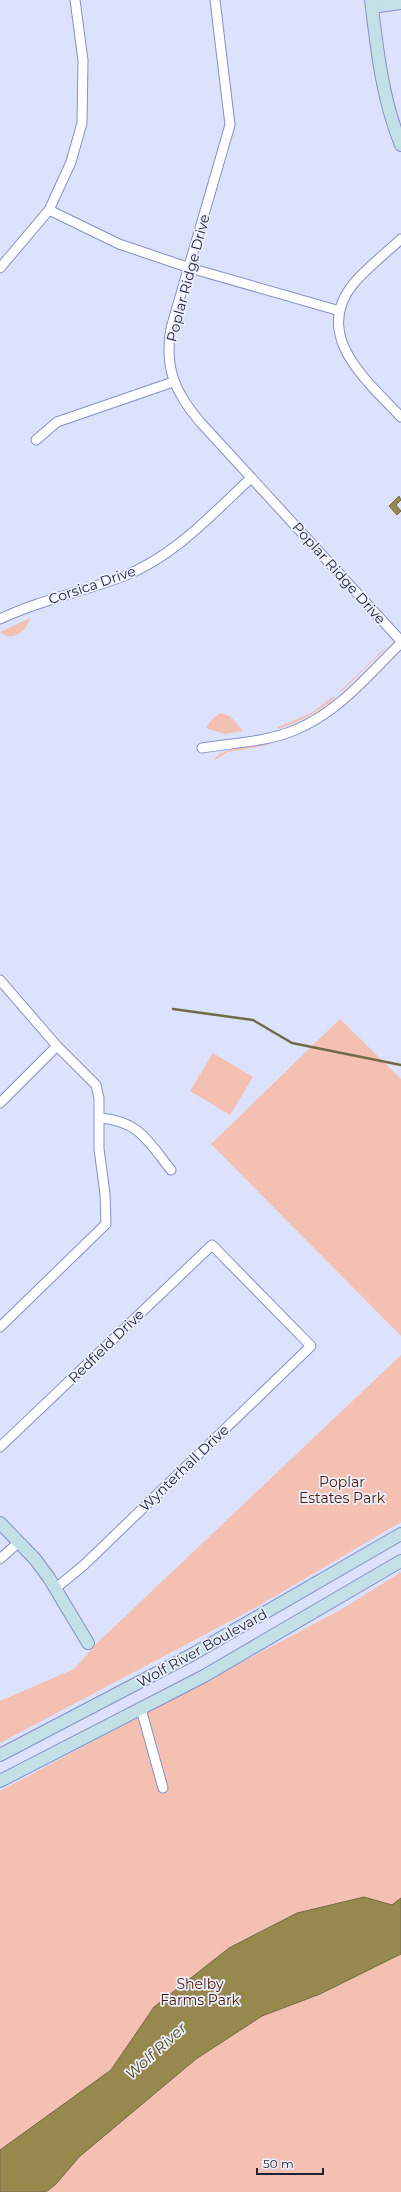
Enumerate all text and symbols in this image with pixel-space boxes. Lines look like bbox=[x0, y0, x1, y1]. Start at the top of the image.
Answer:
street label: Poplar Ridge Drive bbox=[162, 212, 214, 344]
street label: Poplar Ridge Drive bbox=[288, 518, 390, 628]
street label: Corsica Drive bbox=[46, 562, 138, 608]
street label: Redfield Drive bbox=[64, 1305, 148, 1387]
street label: Wynterhall Drive bbox=[135, 1421, 233, 1515]
park label: Poplar Estates Park bbox=[299, 1473, 386, 1507]
street label: Wolf River Boulevard bbox=[134, 1605, 270, 1691]
park label: Shelby Farms Park bbox=[160, 1975, 240, 2009]
water label: Wolf River bbox=[121, 2018, 191, 2083]
scale bar bbox=[257, 2150, 323, 2176]
text: 50 m bbox=[263, 2156, 294, 2171]

